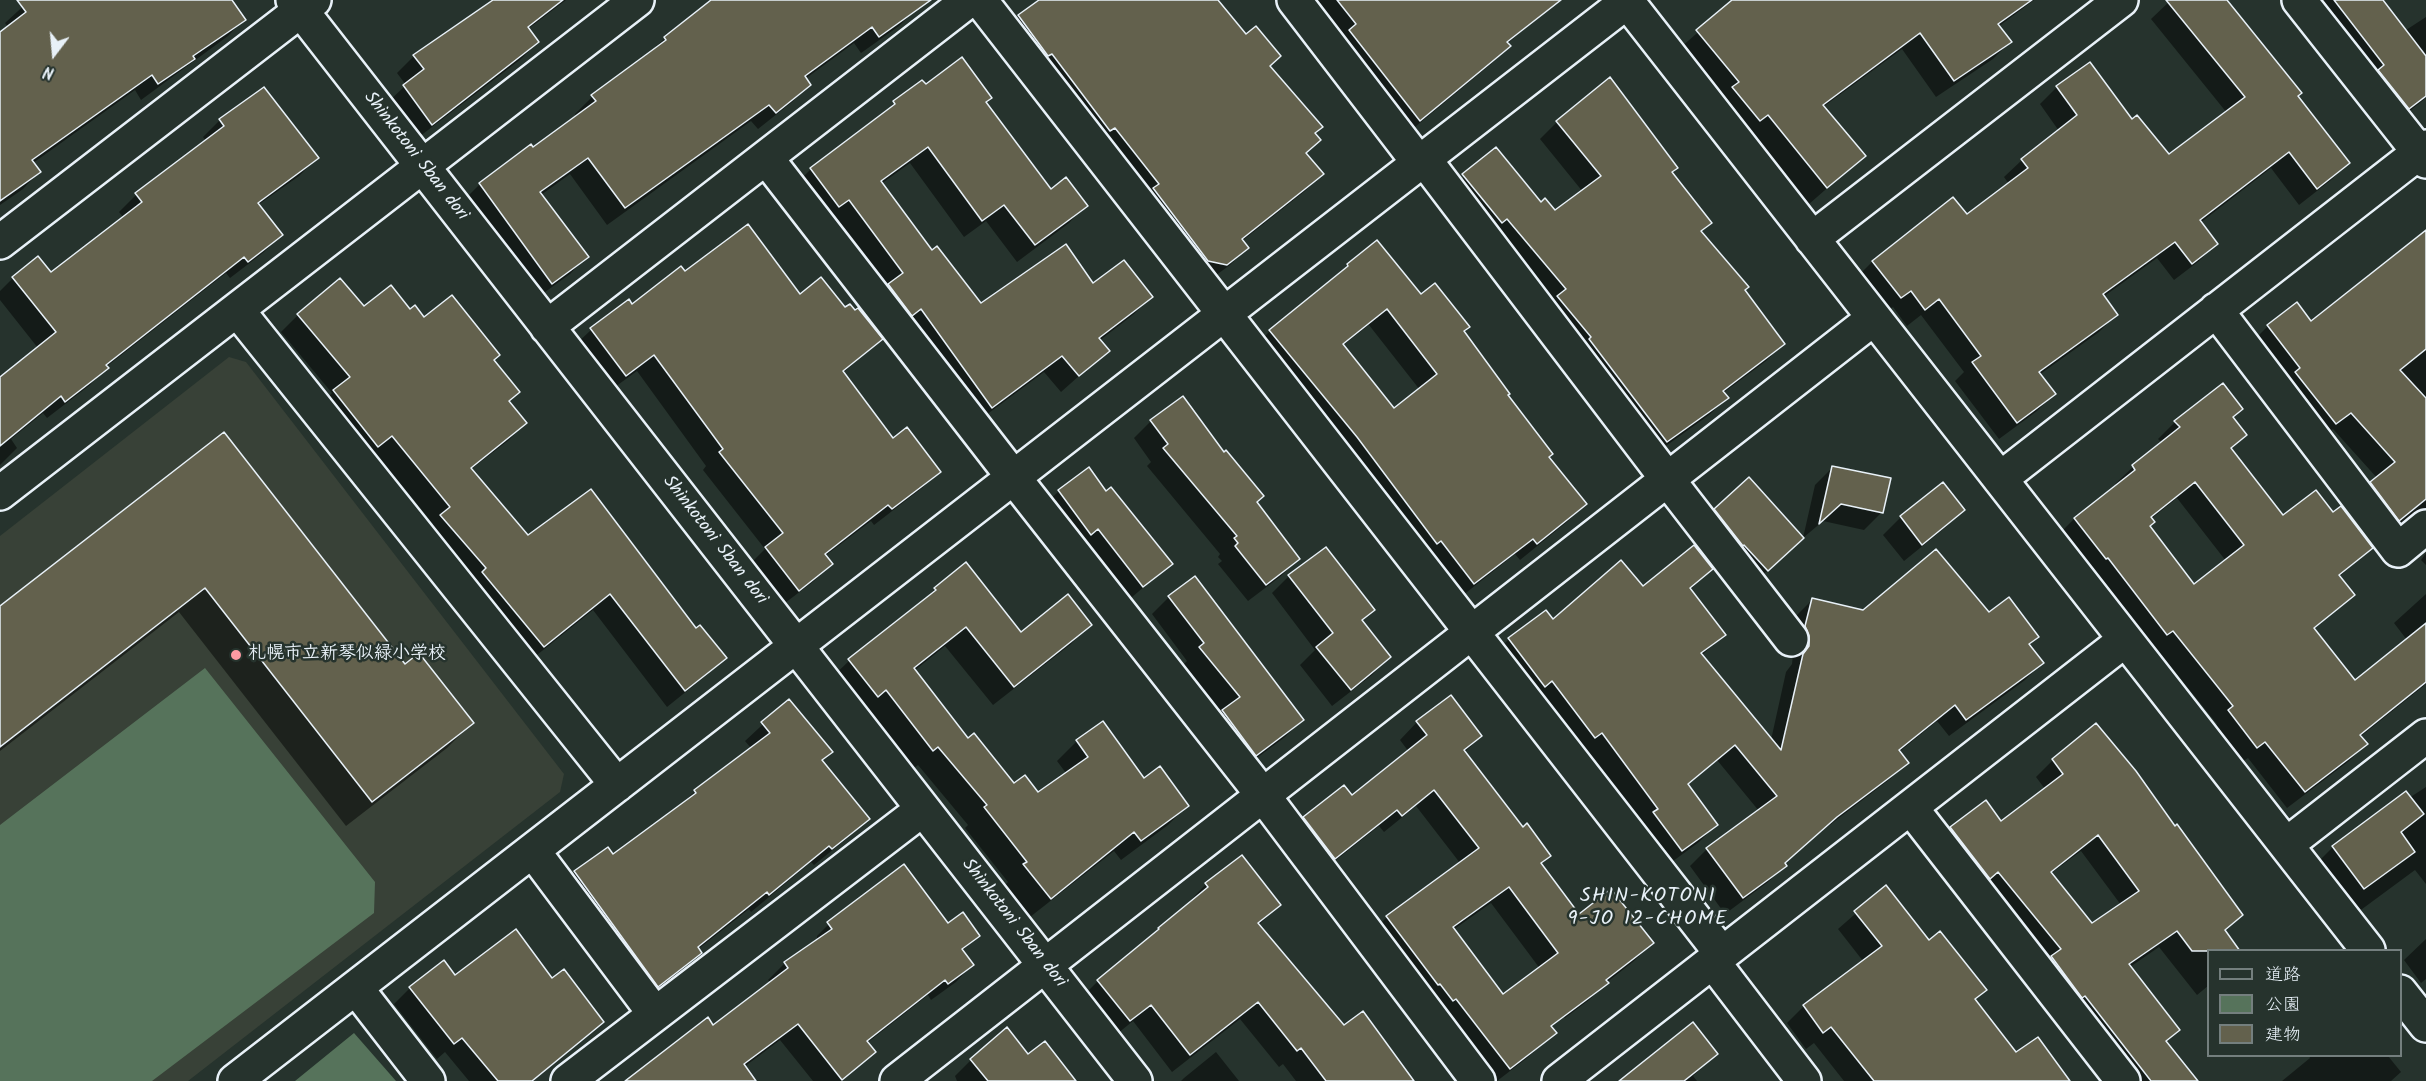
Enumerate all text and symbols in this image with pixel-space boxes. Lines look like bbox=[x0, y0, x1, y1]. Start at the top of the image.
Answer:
north arrow bbox=[24, 24, 84, 84]
text: N bbox=[41, 58, 57, 85]
street label: Shinkotoni 5ban dori bbox=[358, 88, 472, 226]
street label: Shinkotoni 5ban dori bbox=[657, 472, 771, 610]
place label: 札幌市立新琴似緑小学校 bbox=[248, 644, 446, 666]
marker: 札幌市立新琴似緑小学校 bbox=[229, 648, 243, 662]
street label: Shinkotoni 5ban dori bbox=[956, 855, 1070, 993]
district label: SHIN-KOTONI 9-JO 12-CHOME bbox=[1568, 886, 1728, 933]
legend bbox=[2207, 949, 2402, 1057]
text: 道路 bbox=[2265, 961, 2301, 990]
text: 公園 bbox=[2265, 991, 2301, 1020]
text: 建物 bbox=[2265, 1021, 2301, 1050]

